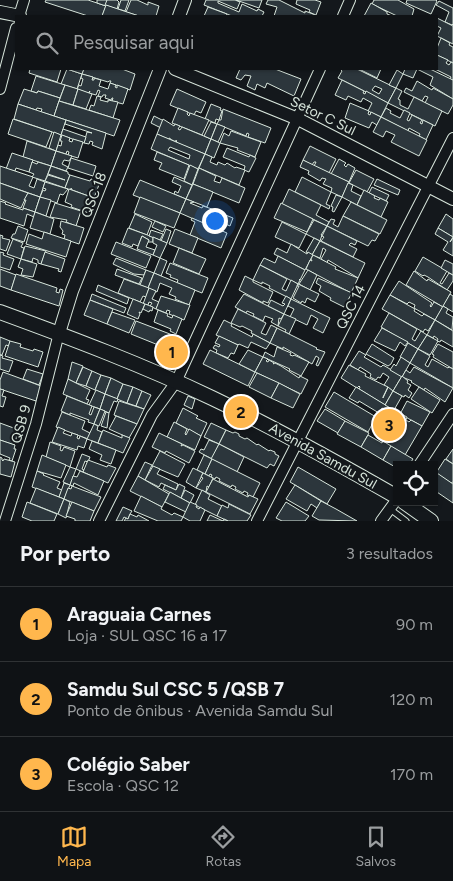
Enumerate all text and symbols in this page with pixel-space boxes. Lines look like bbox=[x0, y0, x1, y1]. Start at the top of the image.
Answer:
search box bbox=[15, 15, 438, 70]
icon: search bbox=[33, 29, 61, 57]
text: Pesquisar aqui bbox=[73, 31, 194, 54]
street label: Setor C Sul bbox=[287, 93, 359, 139]
street label: QSC 18 bbox=[78, 170, 110, 220]
your location bbox=[202, 208, 228, 234]
street label: QSC 14 bbox=[333, 282, 370, 332]
pin: 1 bbox=[156, 333, 188, 371]
pin: 2 bbox=[225, 393, 257, 431]
street label: QSB 9 bbox=[7, 403, 35, 445]
pin: 3 bbox=[373, 406, 405, 444]
street label: Avenida Samdu Sul bbox=[266, 419, 380, 493]
map controls bbox=[393, 461, 438, 506]
button: locate bbox=[393, 461, 438, 506]
text: Por perto bbox=[20, 541, 110, 566]
text: 3 resultados bbox=[346, 544, 433, 563]
text: Araguaia Carnes bbox=[67, 603, 211, 626]
text: 1 bbox=[33, 615, 39, 634]
text: 90 m bbox=[396, 615, 433, 634]
text: Loja · SUL QSC 16 a 17 bbox=[67, 626, 227, 645]
text: Samdu Sul CSC 5 /QSB 7 bbox=[67, 678, 284, 701]
text: 2 bbox=[31, 690, 41, 709]
text: 120 m bbox=[390, 690, 433, 709]
text: Ponto de ônibus · Avenida Samdu Sul bbox=[67, 701, 333, 720]
text: Colégio Saber bbox=[67, 753, 190, 776]
text: 3 bbox=[32, 765, 40, 784]
text: 170 m bbox=[390, 765, 433, 784]
text: Escola · QSC 12 bbox=[67, 776, 179, 795]
tab: Mapa bbox=[57, 823, 91, 870]
tab: Rotas bbox=[206, 823, 241, 870]
tab: Salvos bbox=[355, 823, 396, 870]

